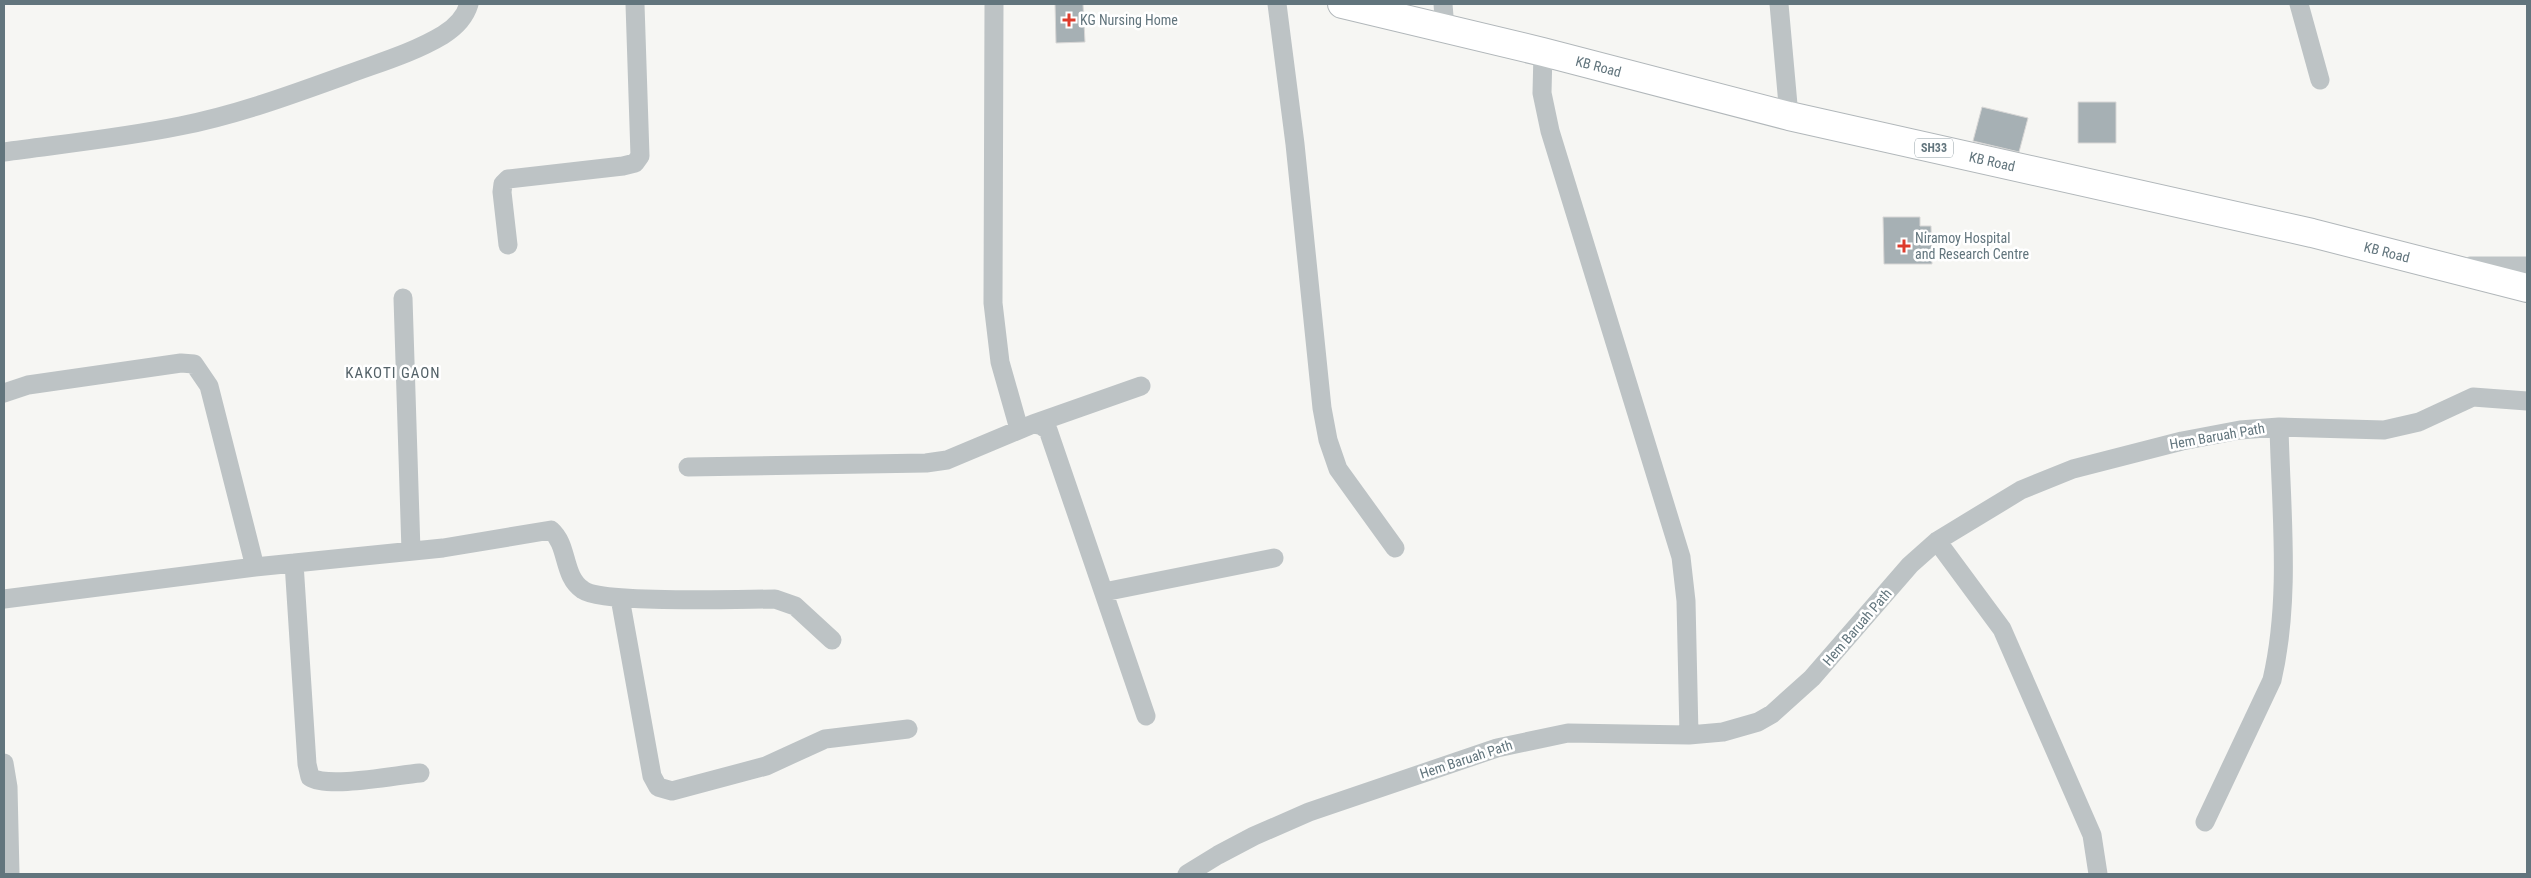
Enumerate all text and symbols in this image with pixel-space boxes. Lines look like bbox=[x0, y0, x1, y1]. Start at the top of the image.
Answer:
place label: KG Nursing Home bbox=[1080, 12, 1178, 28]
marker: KG Nursing Home bbox=[1062, 13, 1076, 27]
street label: KB Road bbox=[1574, 53, 1623, 80]
road number: SH33 bbox=[1915, 138, 1953, 158]
street label: KB Road bbox=[1968, 149, 2017, 174]
place label: Niramoy Hospital and Research Centre bbox=[1915, 230, 2029, 262]
marker: Niramoy Hospital and Research Centre bbox=[1897, 239, 1911, 253]
street label: KB Road bbox=[2362, 239, 2411, 266]
district label: KAKOTI GAON bbox=[345, 364, 441, 382]
street label: Hem Baruah Path bbox=[2168, 420, 2266, 452]
street label: Hem Baruah Path bbox=[1819, 585, 1895, 669]
street label: Hem Baruah Path bbox=[1418, 737, 1514, 781]

